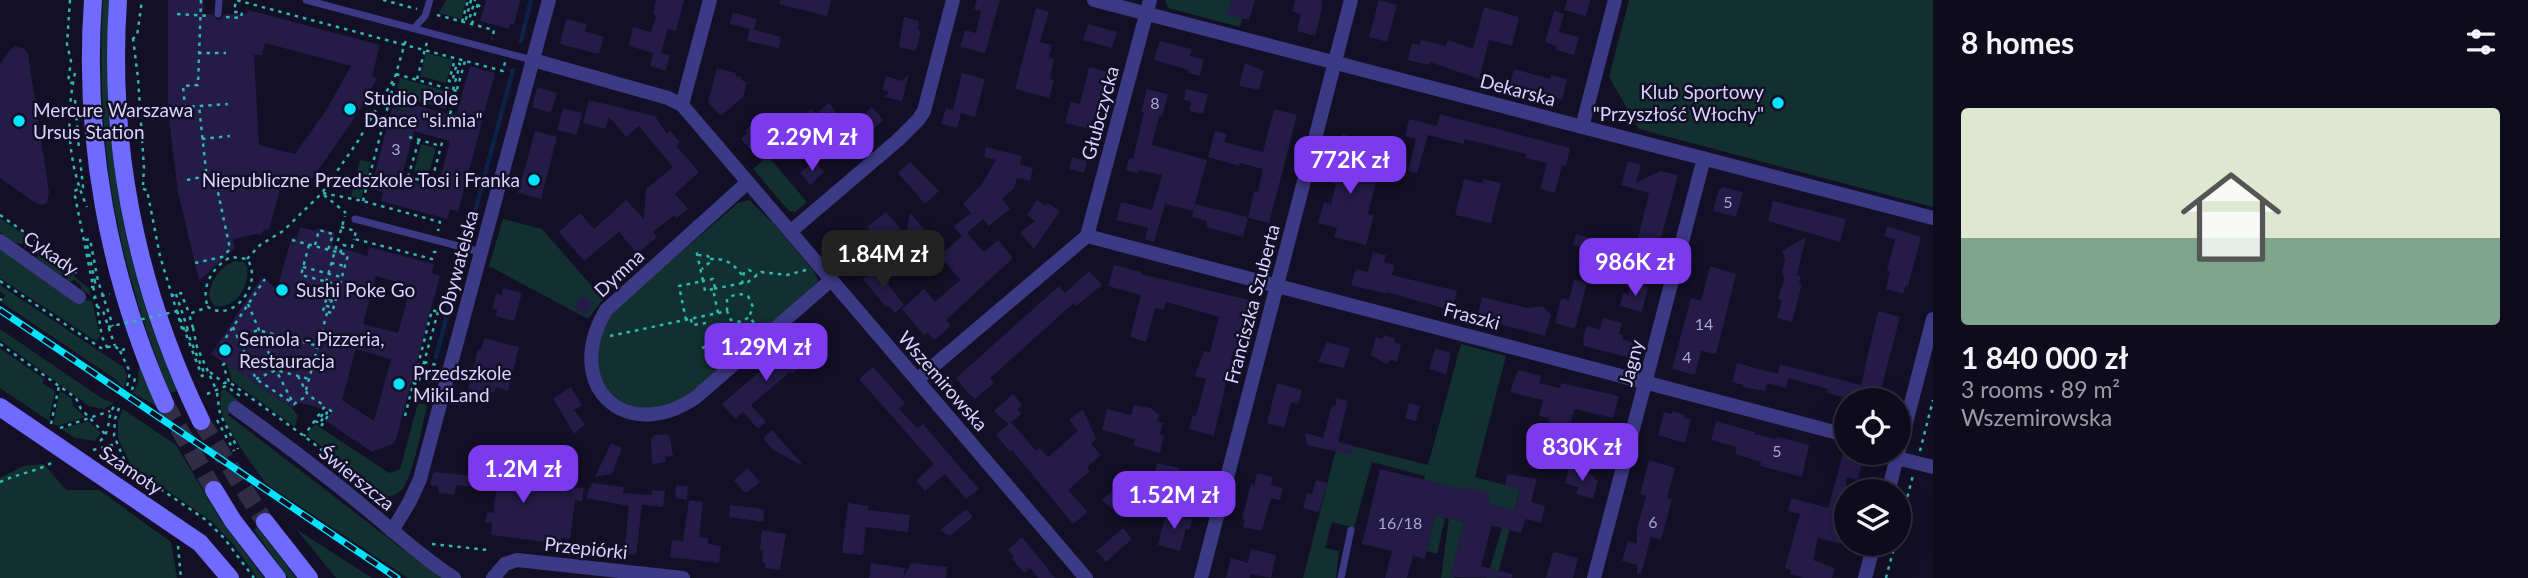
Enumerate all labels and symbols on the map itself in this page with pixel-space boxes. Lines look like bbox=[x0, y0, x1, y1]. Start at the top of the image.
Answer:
street label: Głubczycka bbox=[1076, 63, 1123, 162]
street label: Dekarska bbox=[1478, 68, 1559, 111]
place label: Klub Sportowy "Przyszłość Włochy" bbox=[1593, 80, 1764, 125]
place label: Studio Pole Dance "si.mia" bbox=[364, 86, 483, 131]
house number: 8 bbox=[1150, 93, 1160, 112]
marker: Klub Sportowy "Przyszłość Włochy" bbox=[1770, 95, 1786, 111]
place label: Mercure Warszawa Ursus Station bbox=[33, 98, 193, 143]
marker: Studio Pole Dance "si.mia" bbox=[342, 101, 358, 117]
marker: Mercure Warszawa Ursus Station bbox=[11, 113, 27, 129]
pin: 2.29M zł bbox=[740, 114, 884, 173]
pin: 772K zł bbox=[1285, 136, 1415, 196]
house number: 3 bbox=[391, 139, 401, 158]
place label: Niepubliczne Przedszkole Tosi i Franka bbox=[202, 168, 520, 191]
marker: Niepubliczne Przedszkole Tosi i Franka bbox=[526, 172, 542, 188]
house number: 5 bbox=[1723, 192, 1733, 211]
street label: Obywatelska bbox=[432, 208, 483, 318]
street label: Franciszka Szuberta bbox=[1219, 222, 1284, 386]
street label: Cykady bbox=[19, 225, 83, 280]
pin: 1.84M zł bbox=[811, 230, 955, 290]
pin: 986K zł bbox=[1570, 238, 1700, 298]
street label: Dymna bbox=[589, 244, 648, 301]
place label: Sushi Poke Go bbox=[296, 278, 415, 301]
marker: Sushi Poke Go bbox=[274, 282, 290, 298]
street label: Fraszki bbox=[1442, 297, 1503, 334]
house number: 14 bbox=[1695, 314, 1713, 333]
pin: 1.29M zł bbox=[694, 324, 838, 383]
street label: Wszemirowska bbox=[894, 326, 993, 435]
place label: Semola - Pizzeria, Restauracja bbox=[239, 327, 385, 372]
street label: Jagny bbox=[1613, 337, 1648, 389]
marker: Semola - Pizzeria, Restauracja bbox=[217, 342, 233, 358]
house number: 4 bbox=[1682, 347, 1692, 366]
place label: Przedszkole MikiLand bbox=[413, 361, 511, 406]
marker: Przedszkole MikiLand bbox=[391, 376, 407, 392]
pin: 830K zł bbox=[1517, 424, 1647, 483]
street label: Szamoty bbox=[95, 440, 167, 499]
street label: Świerszcza bbox=[315, 440, 400, 515]
house number: 5 bbox=[1772, 441, 1782, 460]
pin: 1.2M zł bbox=[458, 446, 588, 505]
pin: 1.52M zł bbox=[1102, 472, 1246, 531]
house number: 6 bbox=[1648, 512, 1658, 531]
house number: 16/18 bbox=[1378, 513, 1422, 532]
street label: Przepiórki bbox=[543, 532, 629, 563]

